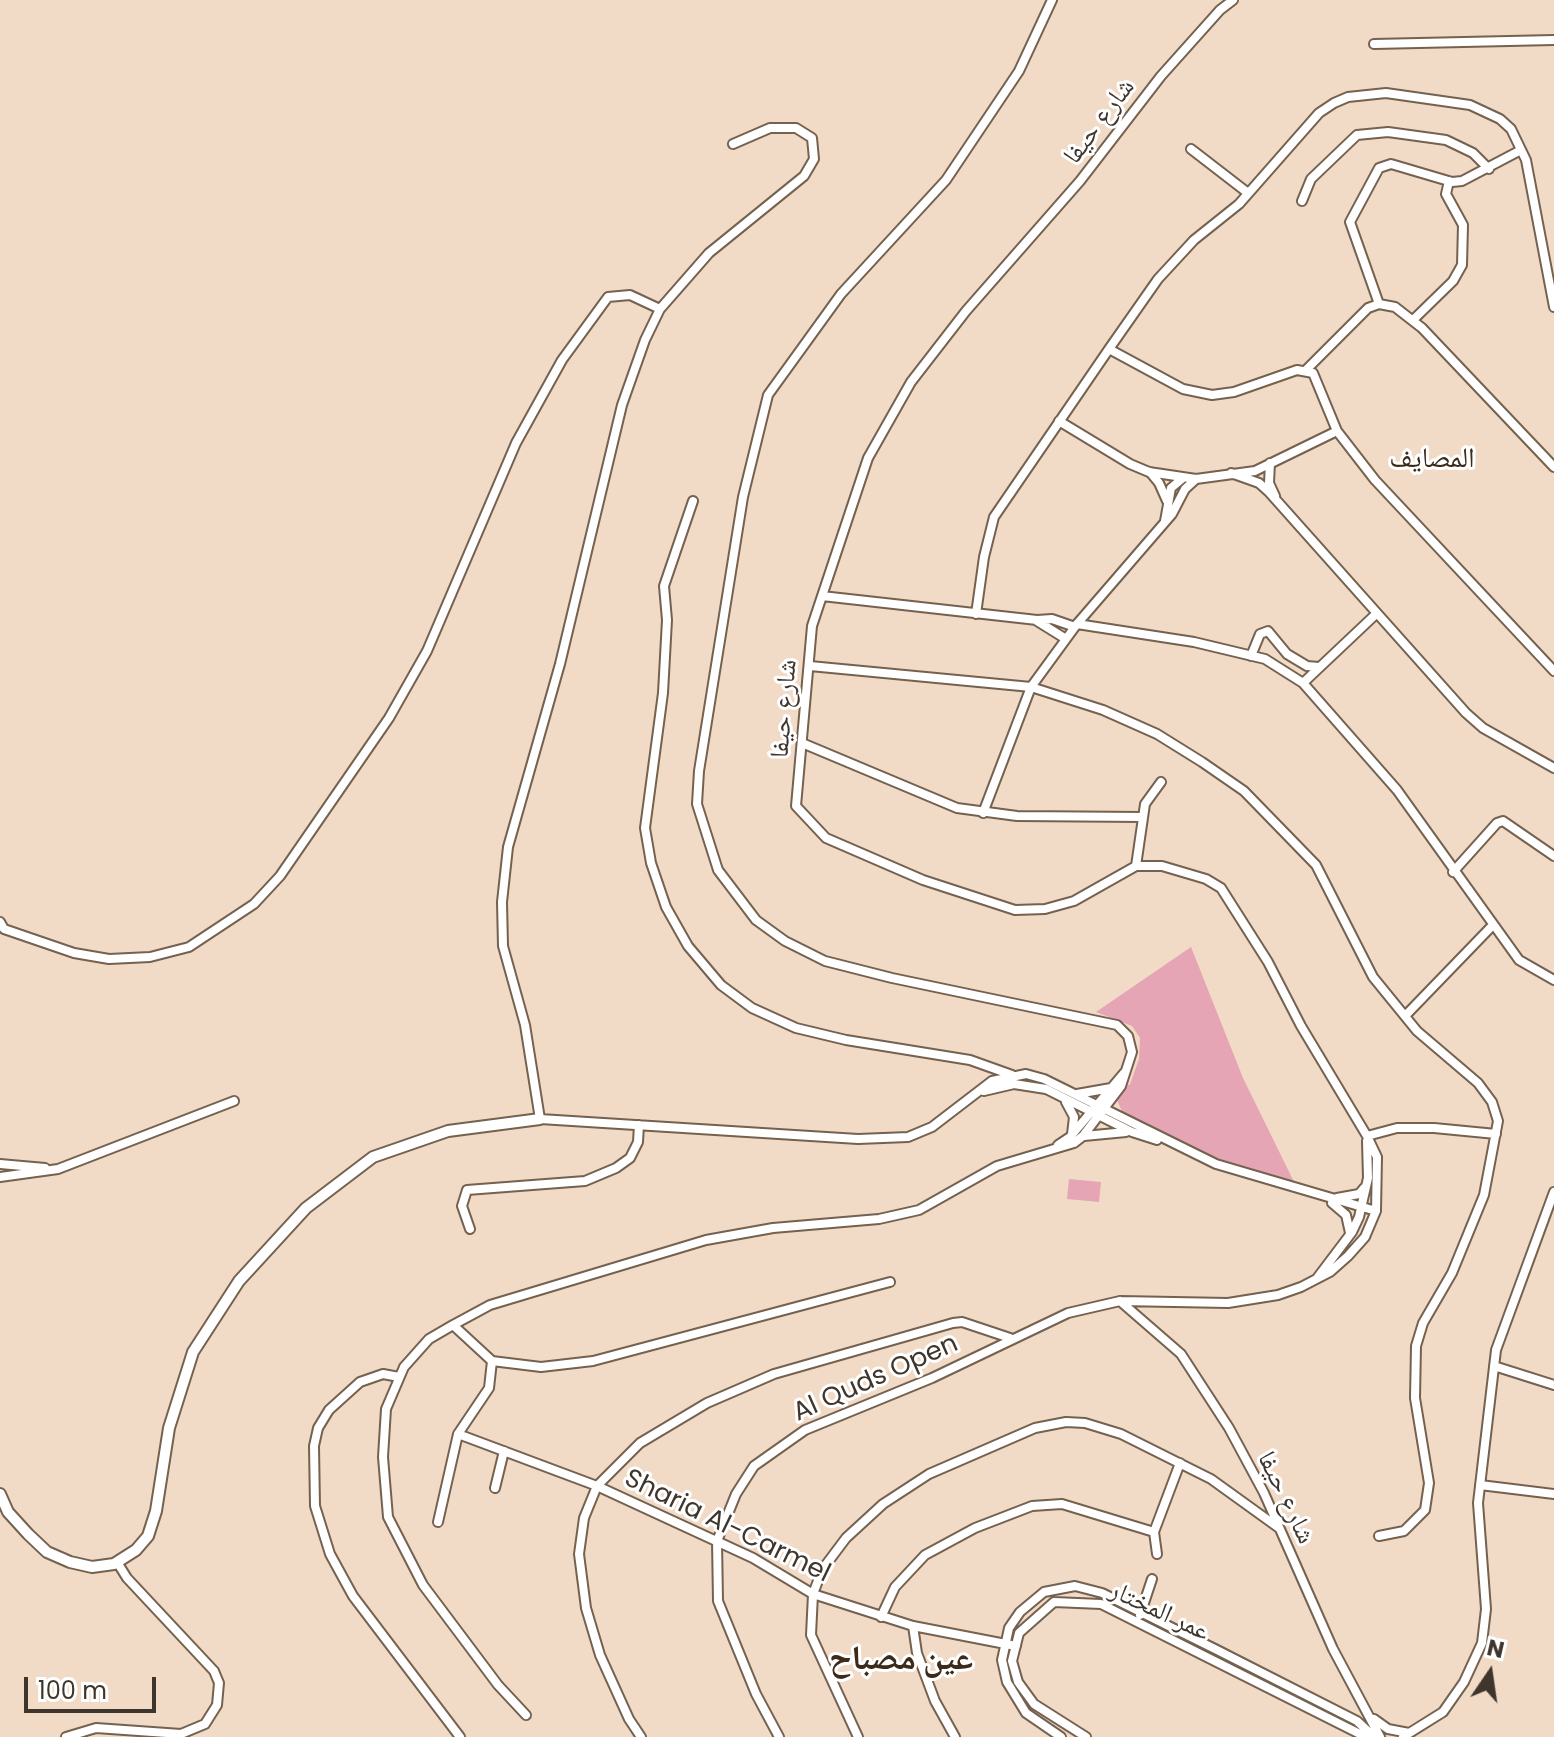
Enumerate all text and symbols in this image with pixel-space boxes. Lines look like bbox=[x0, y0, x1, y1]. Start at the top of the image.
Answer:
street label: شارع حيفا bbox=[1058, 73, 1142, 171]
district label: المصايف bbox=[1389, 443, 1475, 477]
street label: شارع حيفا bbox=[765, 658, 805, 760]
street label: Al Quds Open bbox=[789, 1329, 963, 1429]
street label: شارع حيفا bbox=[1249, 1447, 1321, 1549]
street label: Sharia Al-Carmel bbox=[619, 1464, 835, 1590]
street label: عمر المختار bbox=[1104, 1575, 1214, 1649]
text: N bbox=[1484, 1632, 1507, 1666]
north arrow bbox=[1450, 1633, 1530, 1713]
district label: عين مصباح bbox=[829, 1640, 973, 1680]
scale bar bbox=[28, 1661, 160, 1711]
text: 100 m bbox=[38, 1674, 107, 1707]

